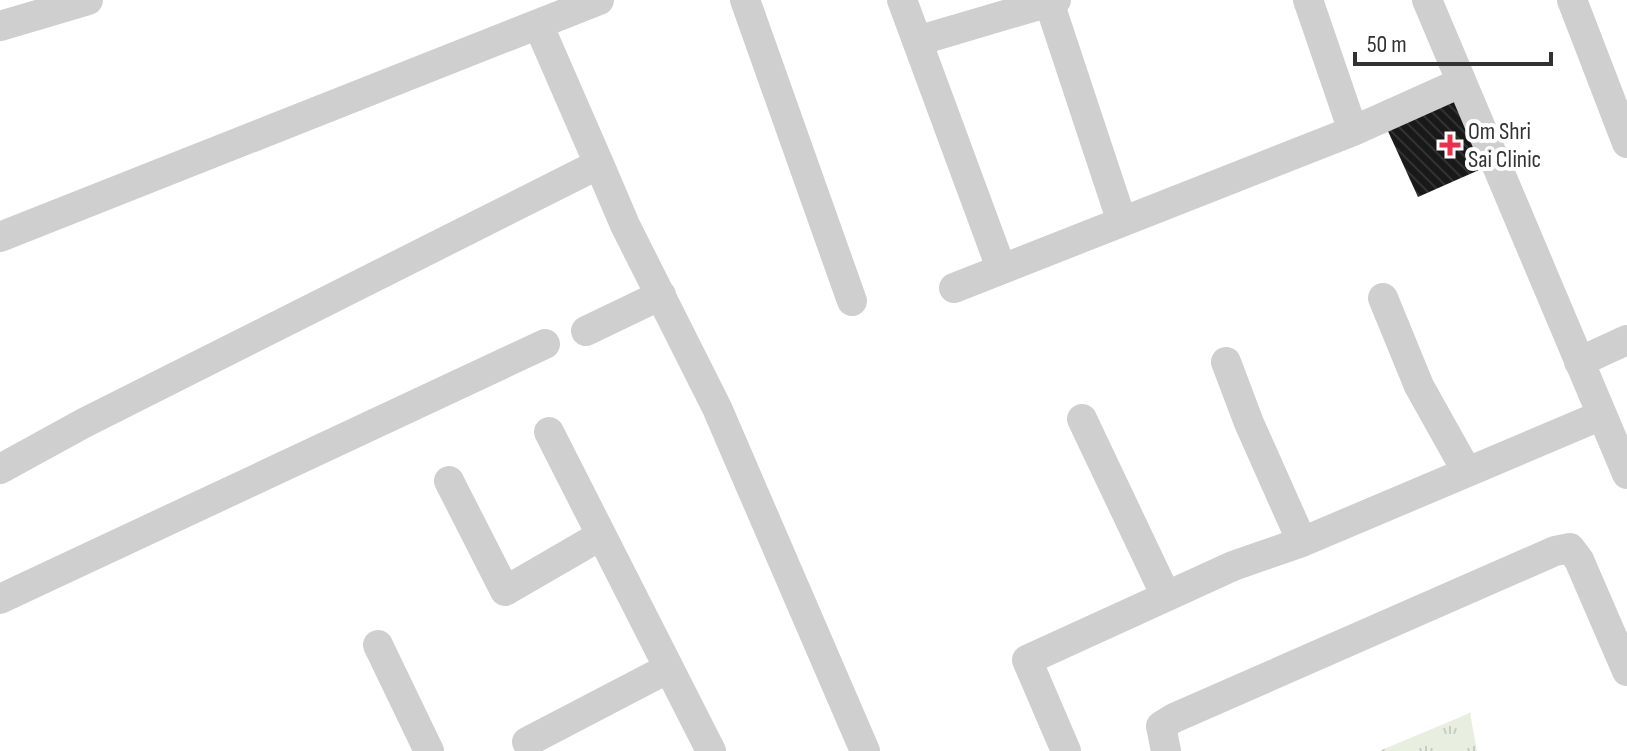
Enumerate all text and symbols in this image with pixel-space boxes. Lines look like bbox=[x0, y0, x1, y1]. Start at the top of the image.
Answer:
scale bar bbox=[1355, 16, 1551, 66]
text: 50 m bbox=[1367, 30, 1407, 59]
place label: Om Shri Sai Clinic bbox=[1468, 117, 1541, 174]
marker: Om Shri Sai Clinic bbox=[1439, 134, 1461, 156]

